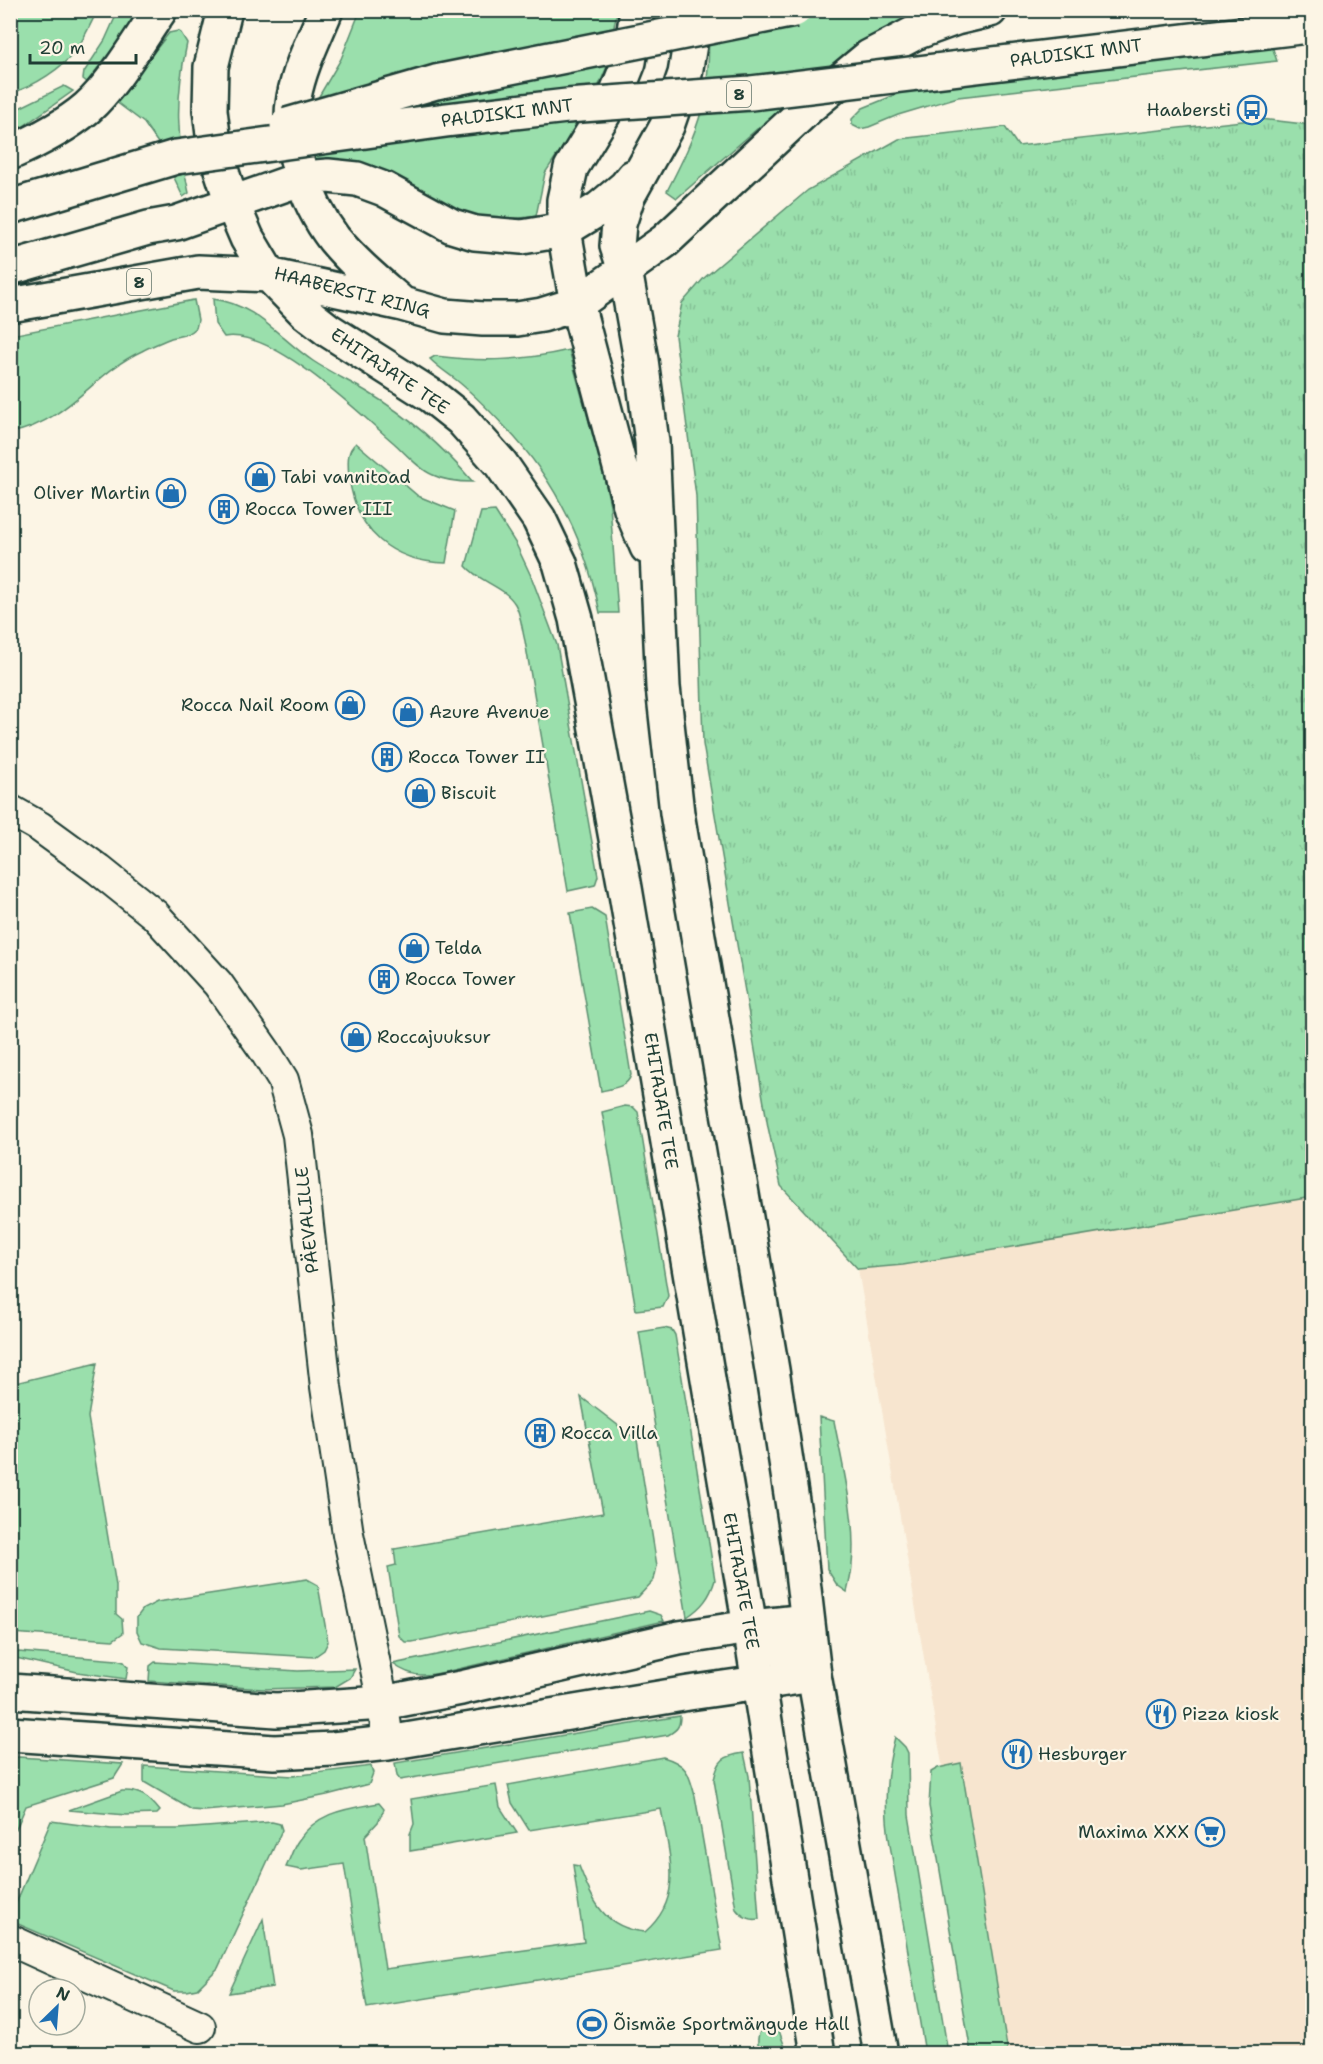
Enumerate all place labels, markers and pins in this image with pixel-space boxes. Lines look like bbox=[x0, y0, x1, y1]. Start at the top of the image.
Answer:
bus stop icon: Haabersti bbox=[1236, 94, 1268, 126]
place label: Haabersti bbox=[1146, 98, 1231, 122]
shop icon: Tabi vannitoad bbox=[244, 461, 276, 493]
place label: Tabi vannitoad bbox=[281, 465, 411, 489]
shop icon: Oliver Martin bbox=[155, 477, 187, 509]
place label: Oliver Martin bbox=[33, 481, 150, 505]
building icon: Rocca Tower III bbox=[208, 493, 240, 525]
place label: Rocca Tower III bbox=[245, 497, 393, 521]
shop icon: Rocca Nail Room bbox=[334, 689, 366, 721]
place label: Rocca Nail Room bbox=[181, 693, 329, 717]
shop icon: Azure Avenue bbox=[392, 696, 424, 728]
place label: Azure Avenue bbox=[429, 700, 549, 724]
building icon: Rocca Tower II bbox=[371, 741, 403, 773]
place label: Rocca Tower II bbox=[408, 745, 545, 769]
shop icon: Biscuit bbox=[404, 777, 436, 809]
place label: Biscuit bbox=[441, 781, 497, 805]
shop icon: Telda bbox=[398, 932, 430, 964]
place label: Telda bbox=[435, 936, 482, 960]
building icon: Rocca Tower bbox=[368, 963, 400, 995]
place label: Rocca Tower bbox=[405, 967, 516, 991]
shop icon: Roccajuuksur bbox=[340, 1021, 372, 1053]
place label: Roccajuuksur bbox=[377, 1025, 491, 1049]
building icon: Rocca Villa bbox=[524, 1417, 556, 1449]
place label: Rocca Villa bbox=[561, 1421, 658, 1445]
restaurant icon: Pizza kiosk bbox=[1145, 1698, 1177, 1730]
place label: Pizza kiosk bbox=[1182, 1702, 1279, 1726]
restaurant icon: Hesburger bbox=[1001, 1738, 1033, 1770]
place label: Hesburger bbox=[1038, 1742, 1127, 1766]
supermarket icon: Maxima XXX bbox=[1194, 1816, 1226, 1848]
place label: Maxima XXX bbox=[1078, 1820, 1189, 1844]
sports icon: Õismäe Sportmängude Hall bbox=[576, 2008, 608, 2040]
place label: Õismäe Sportmängude Hall bbox=[613, 2012, 850, 2036]

